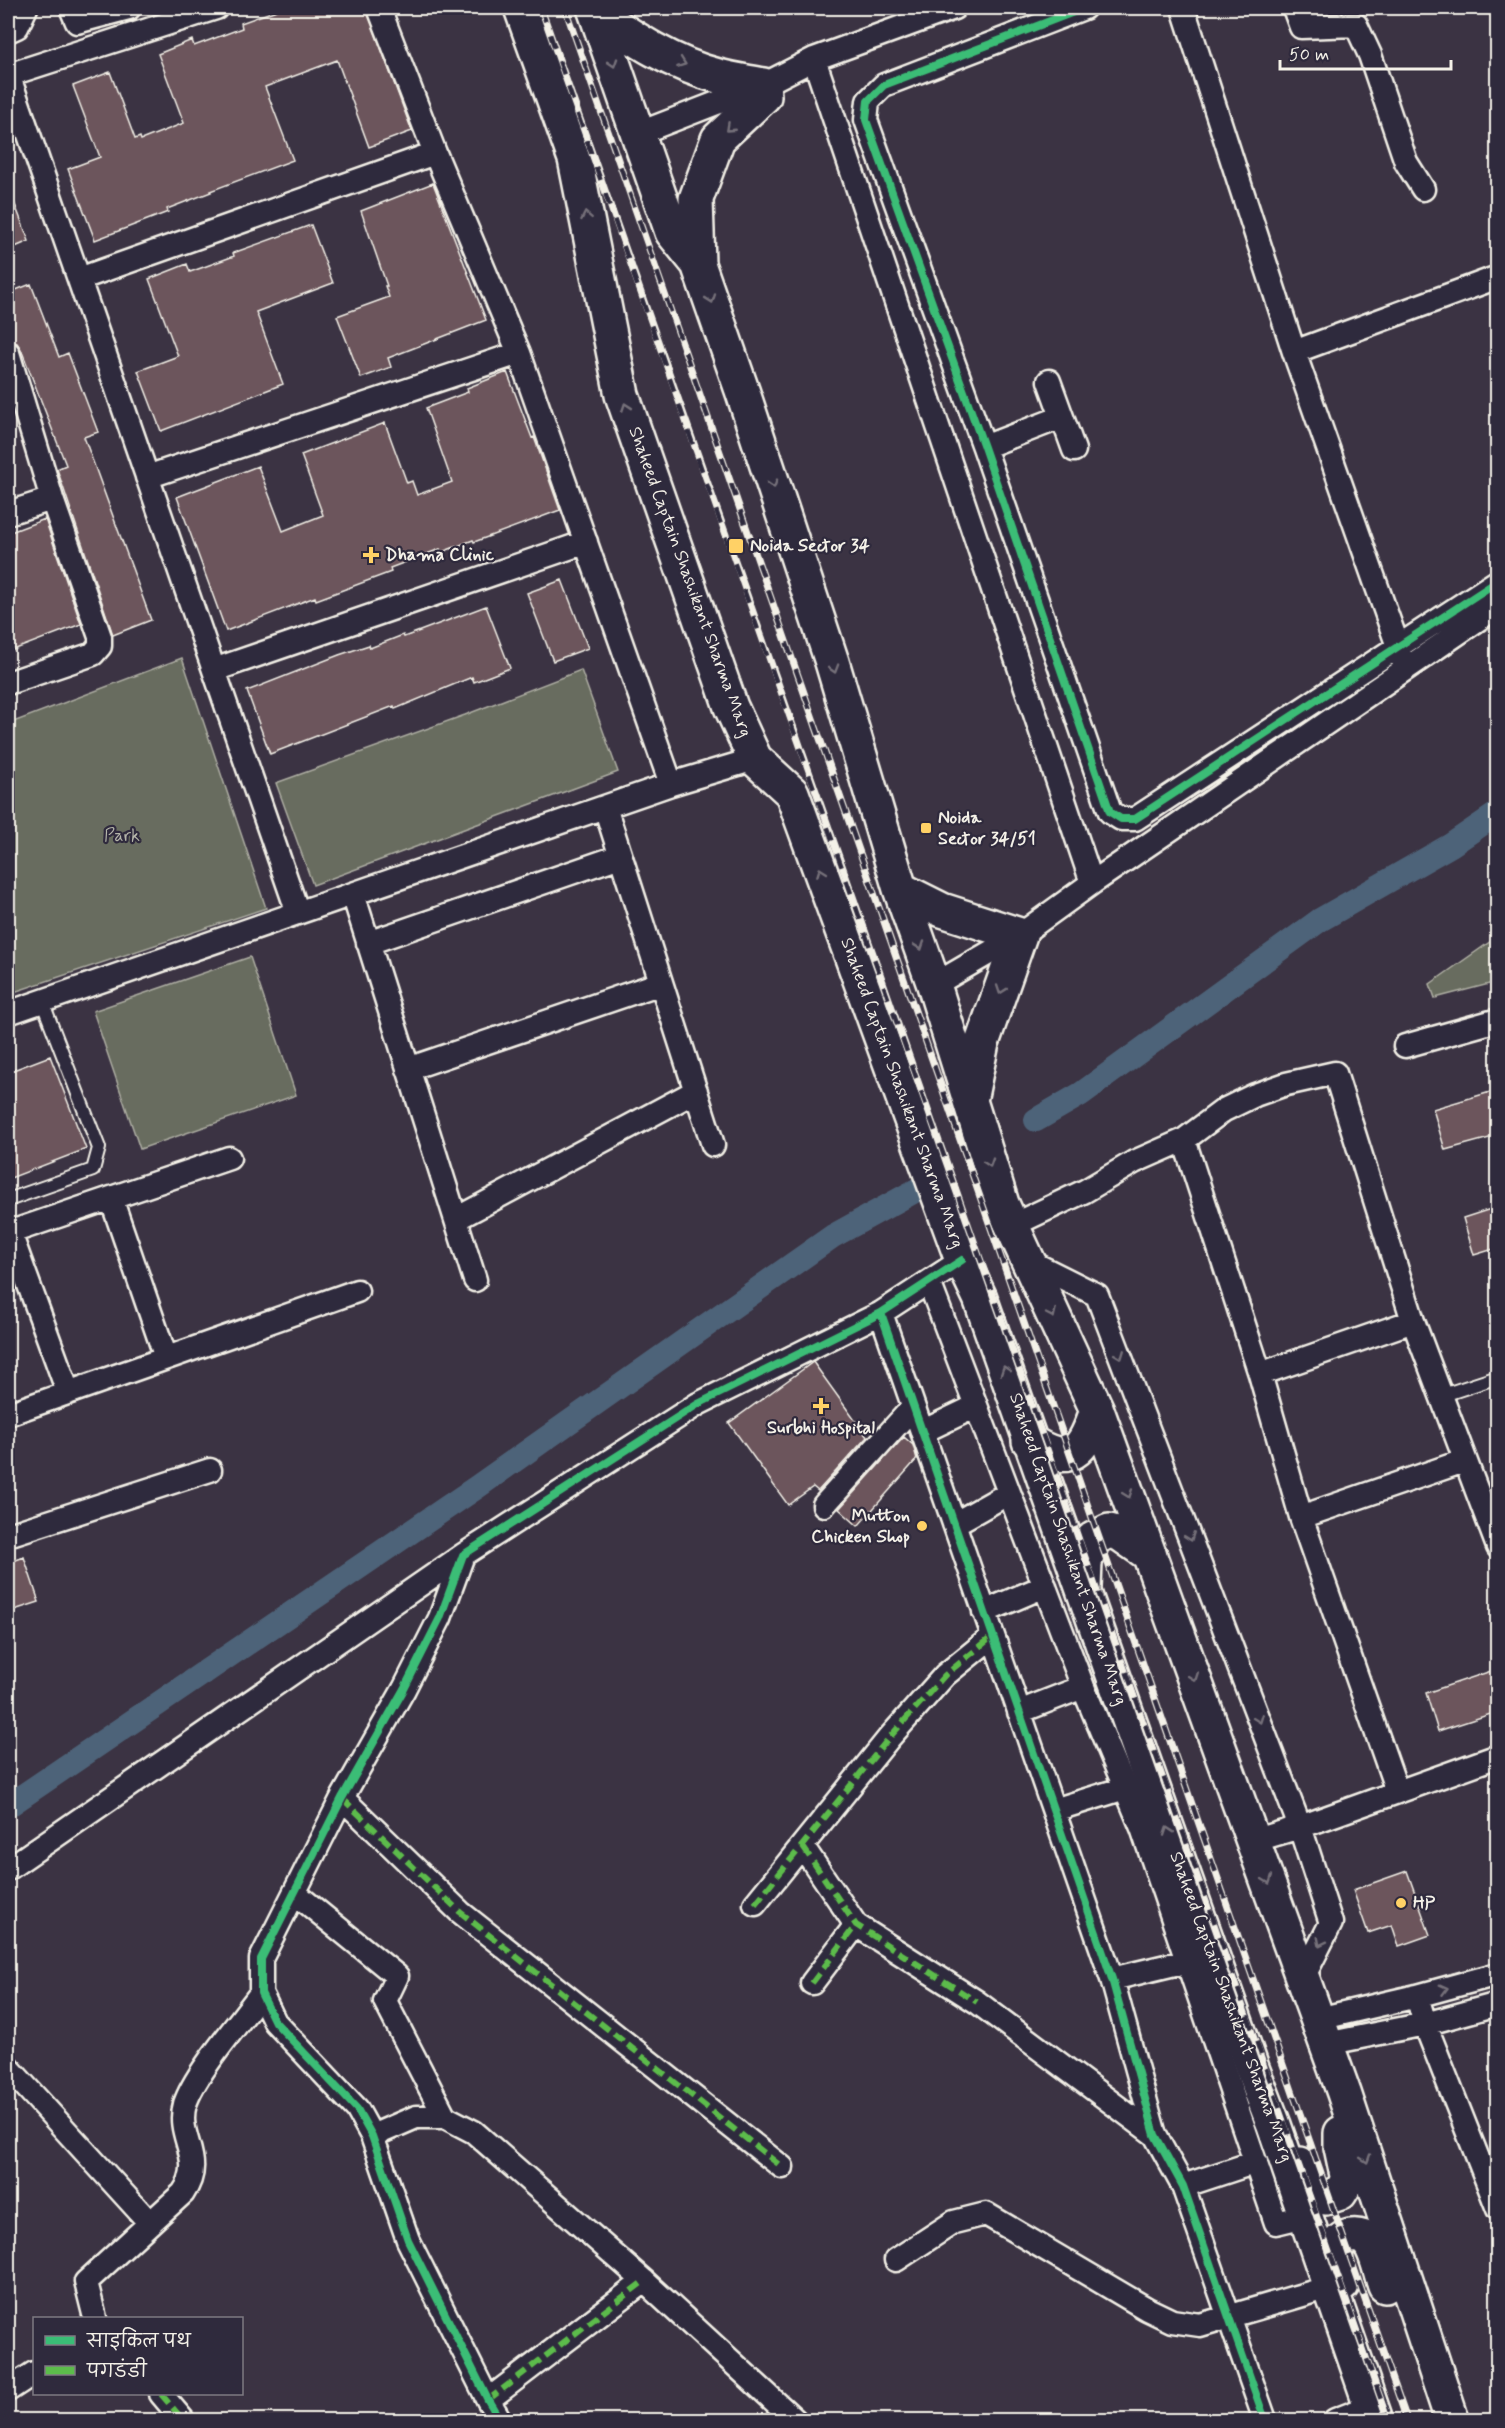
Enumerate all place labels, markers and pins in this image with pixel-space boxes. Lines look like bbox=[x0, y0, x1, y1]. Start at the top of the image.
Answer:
place label: Noida Sector 34 bbox=[750, 534, 870, 558]
marker: Noida Sector 34 bbox=[727, 537, 745, 555]
place label: Dhama Clinic bbox=[385, 543, 495, 567]
marker: Dhama Clinic bbox=[362, 546, 380, 564]
place label: Noida Sector 34/51 bbox=[938, 806, 1036, 851]
marker: Noida Sector 34/51 bbox=[919, 821, 933, 835]
marker: Surbhi Hospital bbox=[812, 1397, 830, 1415]
place label: Surbhi Hospital bbox=[767, 1416, 875, 1440]
place label: Mutton Chicken Shop bbox=[811, 1504, 910, 1549]
marker: Mutton Chicken Shop bbox=[915, 1519, 929, 1533]
place label: HP bbox=[1413, 1891, 1436, 1915]
marker: HP bbox=[1394, 1896, 1408, 1910]

